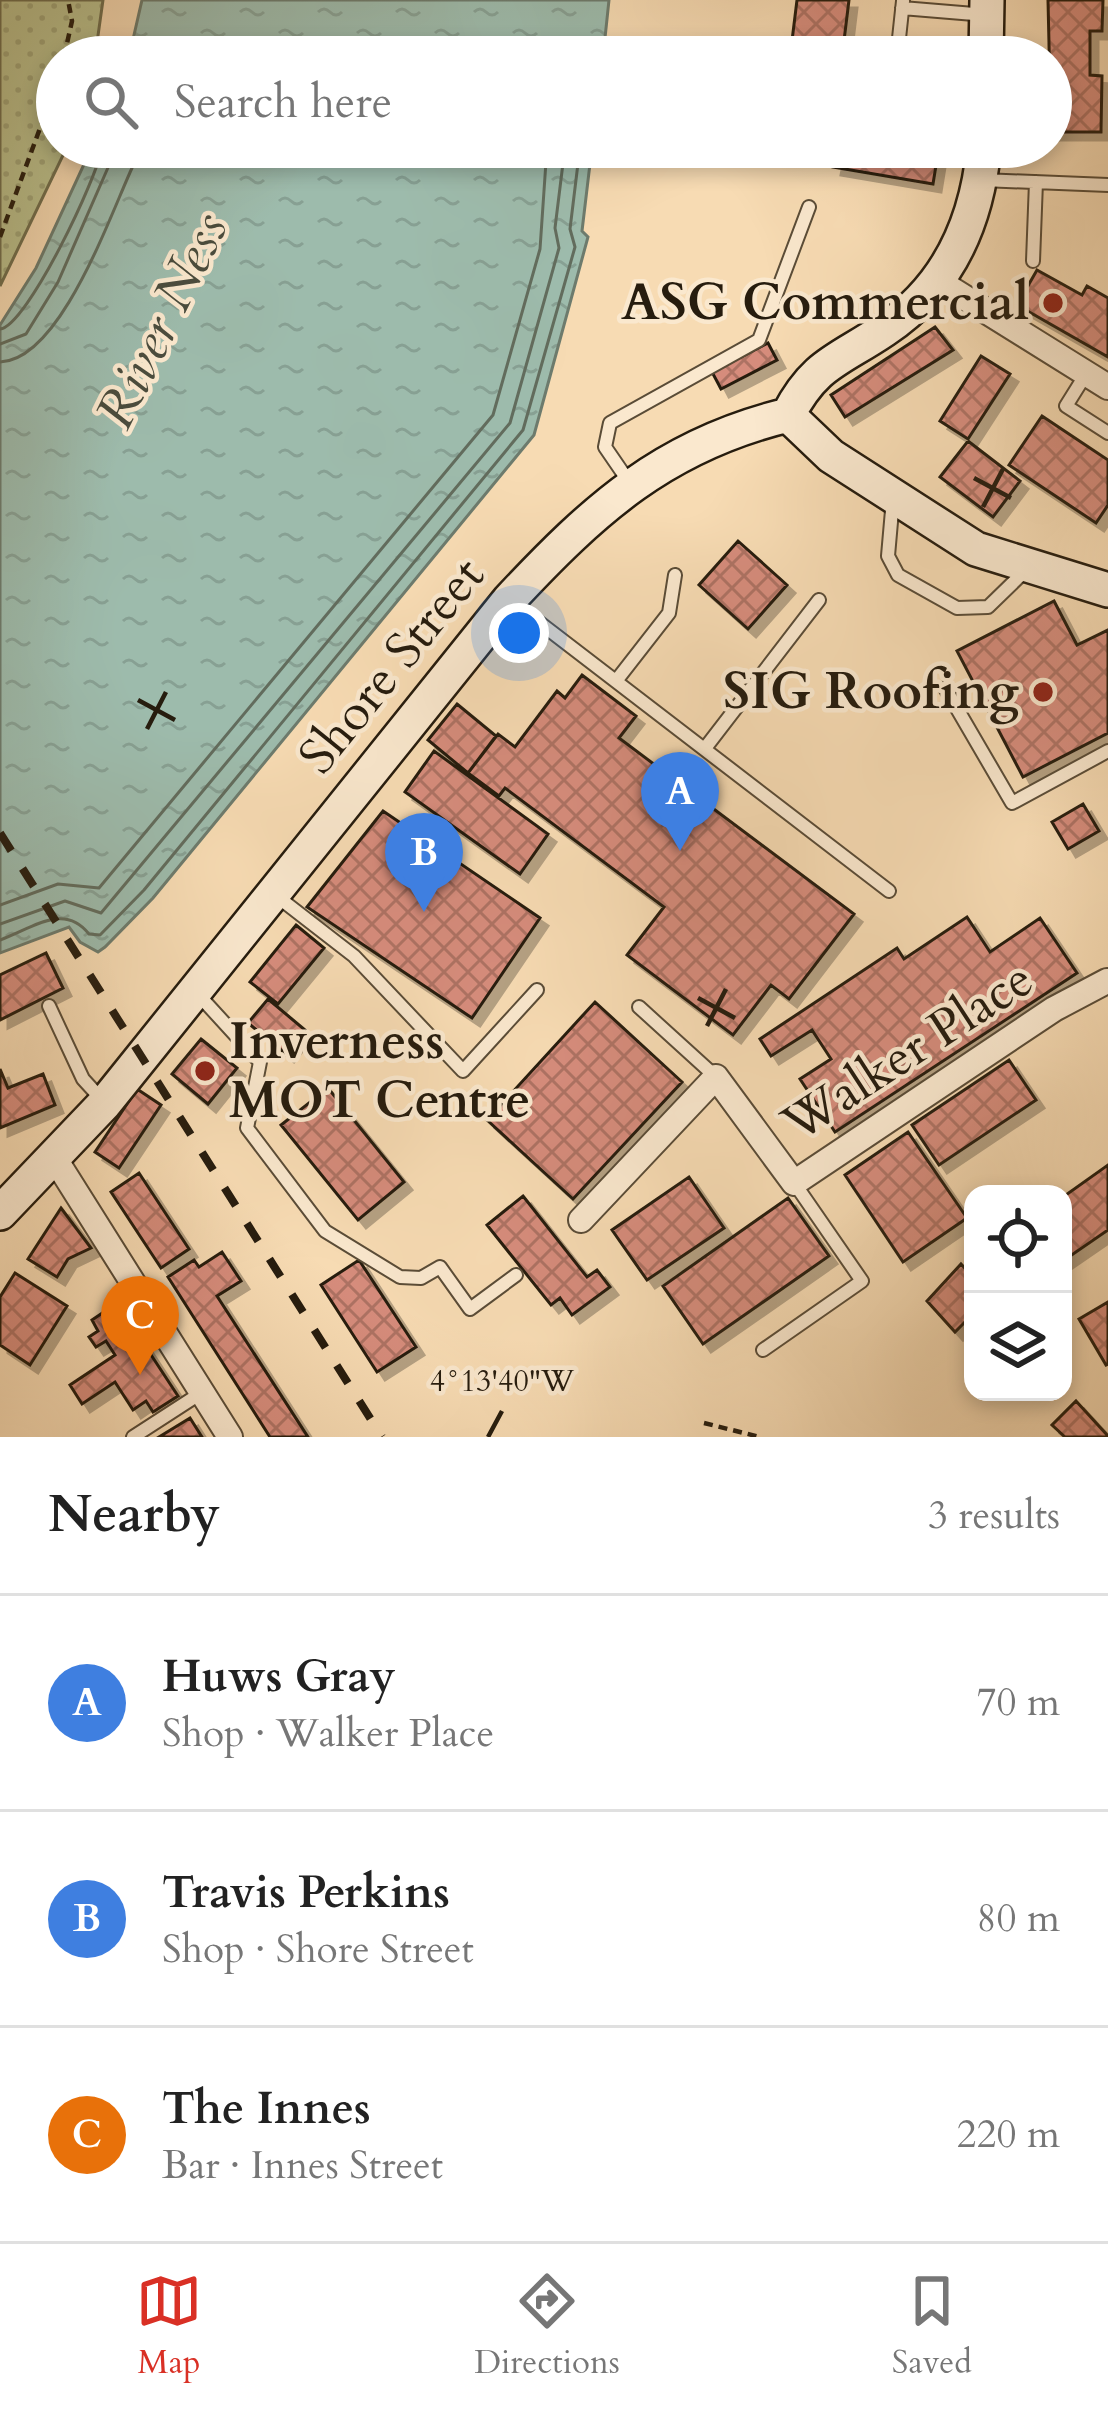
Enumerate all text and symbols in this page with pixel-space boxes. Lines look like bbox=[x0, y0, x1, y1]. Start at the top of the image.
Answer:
search box bbox=[36, 36, 1072, 168]
icon: search bbox=[78, 69, 144, 135]
text: Search here bbox=[174, 72, 392, 133]
water label: River Ness bbox=[79, 201, 247, 441]
place label: ASG Commercial bbox=[621, 268, 1029, 338]
marker: ASG Commercial bbox=[1040, 290, 1066, 316]
street label: Shore Street bbox=[283, 543, 501, 789]
your location bbox=[489, 603, 549, 663]
place label: SIG Roofing bbox=[723, 657, 1020, 727]
marker: SIG Roofing bbox=[1030, 679, 1056, 705]
pin: A bbox=[641, 752, 719, 851]
pin: B bbox=[385, 813, 463, 912]
street label: Walker Place bbox=[768, 945, 1047, 1160]
place label: Inverness MOT Centre bbox=[229, 1007, 531, 1136]
marker: Inverness MOT Centre bbox=[192, 1058, 218, 1084]
map controls bbox=[964, 1185, 1072, 1401]
button: locate bbox=[964, 1185, 1072, 1293]
pin: C bbox=[101, 1276, 179, 1375]
button: layers bbox=[964, 1293, 1072, 1401]
text: 4°13'40"W bbox=[430, 1361, 575, 1402]
text: Nearby bbox=[48, 1480, 220, 1550]
text: 3 results bbox=[928, 1489, 1060, 1542]
text: Huws Gray bbox=[162, 1646, 396, 1707]
text: A bbox=[72, 1676, 102, 1729]
text: 70 m bbox=[977, 1676, 1060, 1729]
text: Shop · Walker Place bbox=[162, 1707, 494, 1760]
text: Travis Perkins bbox=[162, 1862, 450, 1923]
text: B bbox=[73, 1892, 101, 1945]
text: 80 m bbox=[977, 1892, 1060, 1945]
text: Shop · Shore Street bbox=[162, 1923, 474, 1976]
text: The Innes bbox=[162, 2078, 371, 2139]
text: C bbox=[72, 2108, 102, 2161]
text: 220 m bbox=[957, 2108, 1060, 2161]
text: Bar · Innes Street bbox=[162, 2139, 443, 2192]
tab: Map bbox=[136, 2268, 202, 2385]
tab: Directions bbox=[474, 2268, 620, 2385]
tab: Saved bbox=[892, 2268, 972, 2385]

